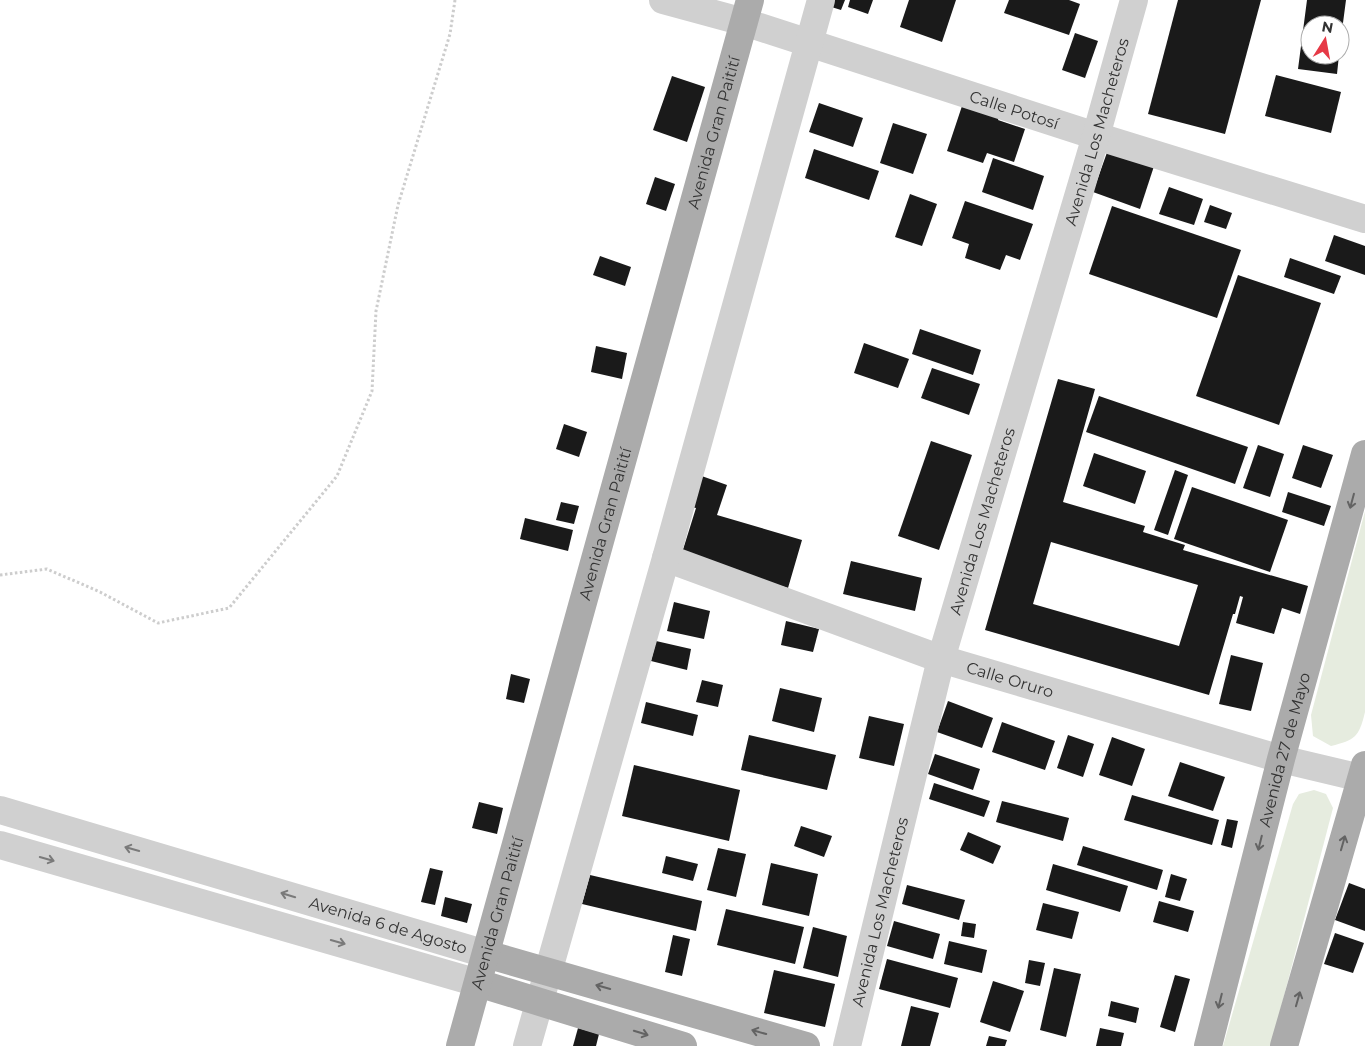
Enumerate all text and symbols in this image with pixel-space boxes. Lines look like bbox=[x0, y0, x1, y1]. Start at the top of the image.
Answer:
north arrow bbox=[1300, 15, 1350, 65]
text: N bbox=[1320, 17, 1335, 37]
street label: Avenida Los Macheteros bbox=[1061, 36, 1132, 228]
street label: Avenida Gran Paitití bbox=[683, 53, 744, 211]
street label: Calle Potosí bbox=[967, 86, 1062, 133]
street label: Avenida Los Macheteros bbox=[945, 425, 1019, 617]
street label: Avenida Gran Paitití bbox=[575, 444, 635, 602]
one-way arrow bbox=[1347, 492, 1356, 508]
street label: Calle Oruro bbox=[964, 658, 1056, 701]
street label: Avenida 27 de Mayo bbox=[1255, 670, 1314, 829]
street label: Avenida Los Macheteros bbox=[847, 815, 912, 1009]
street label: Avenida Gran Paitití bbox=[467, 834, 527, 992]
one-way arrow bbox=[1254, 835, 1264, 851]
one-way arrow bbox=[1338, 836, 1348, 852]
one-way arrow bbox=[125, 844, 141, 854]
one-way arrow bbox=[38, 854, 54, 864]
one-way arrow bbox=[281, 890, 297, 900]
street label: Avenida 6 de Agosto bbox=[307, 893, 470, 957]
one-way arrow bbox=[329, 938, 345, 948]
one-way arrow bbox=[595, 982, 611, 992]
one-way arrow bbox=[1215, 992, 1224, 1008]
one-way arrow bbox=[1293, 992, 1303, 1008]
one-way arrow bbox=[751, 1027, 767, 1037]
one-way arrow bbox=[633, 1029, 649, 1039]

